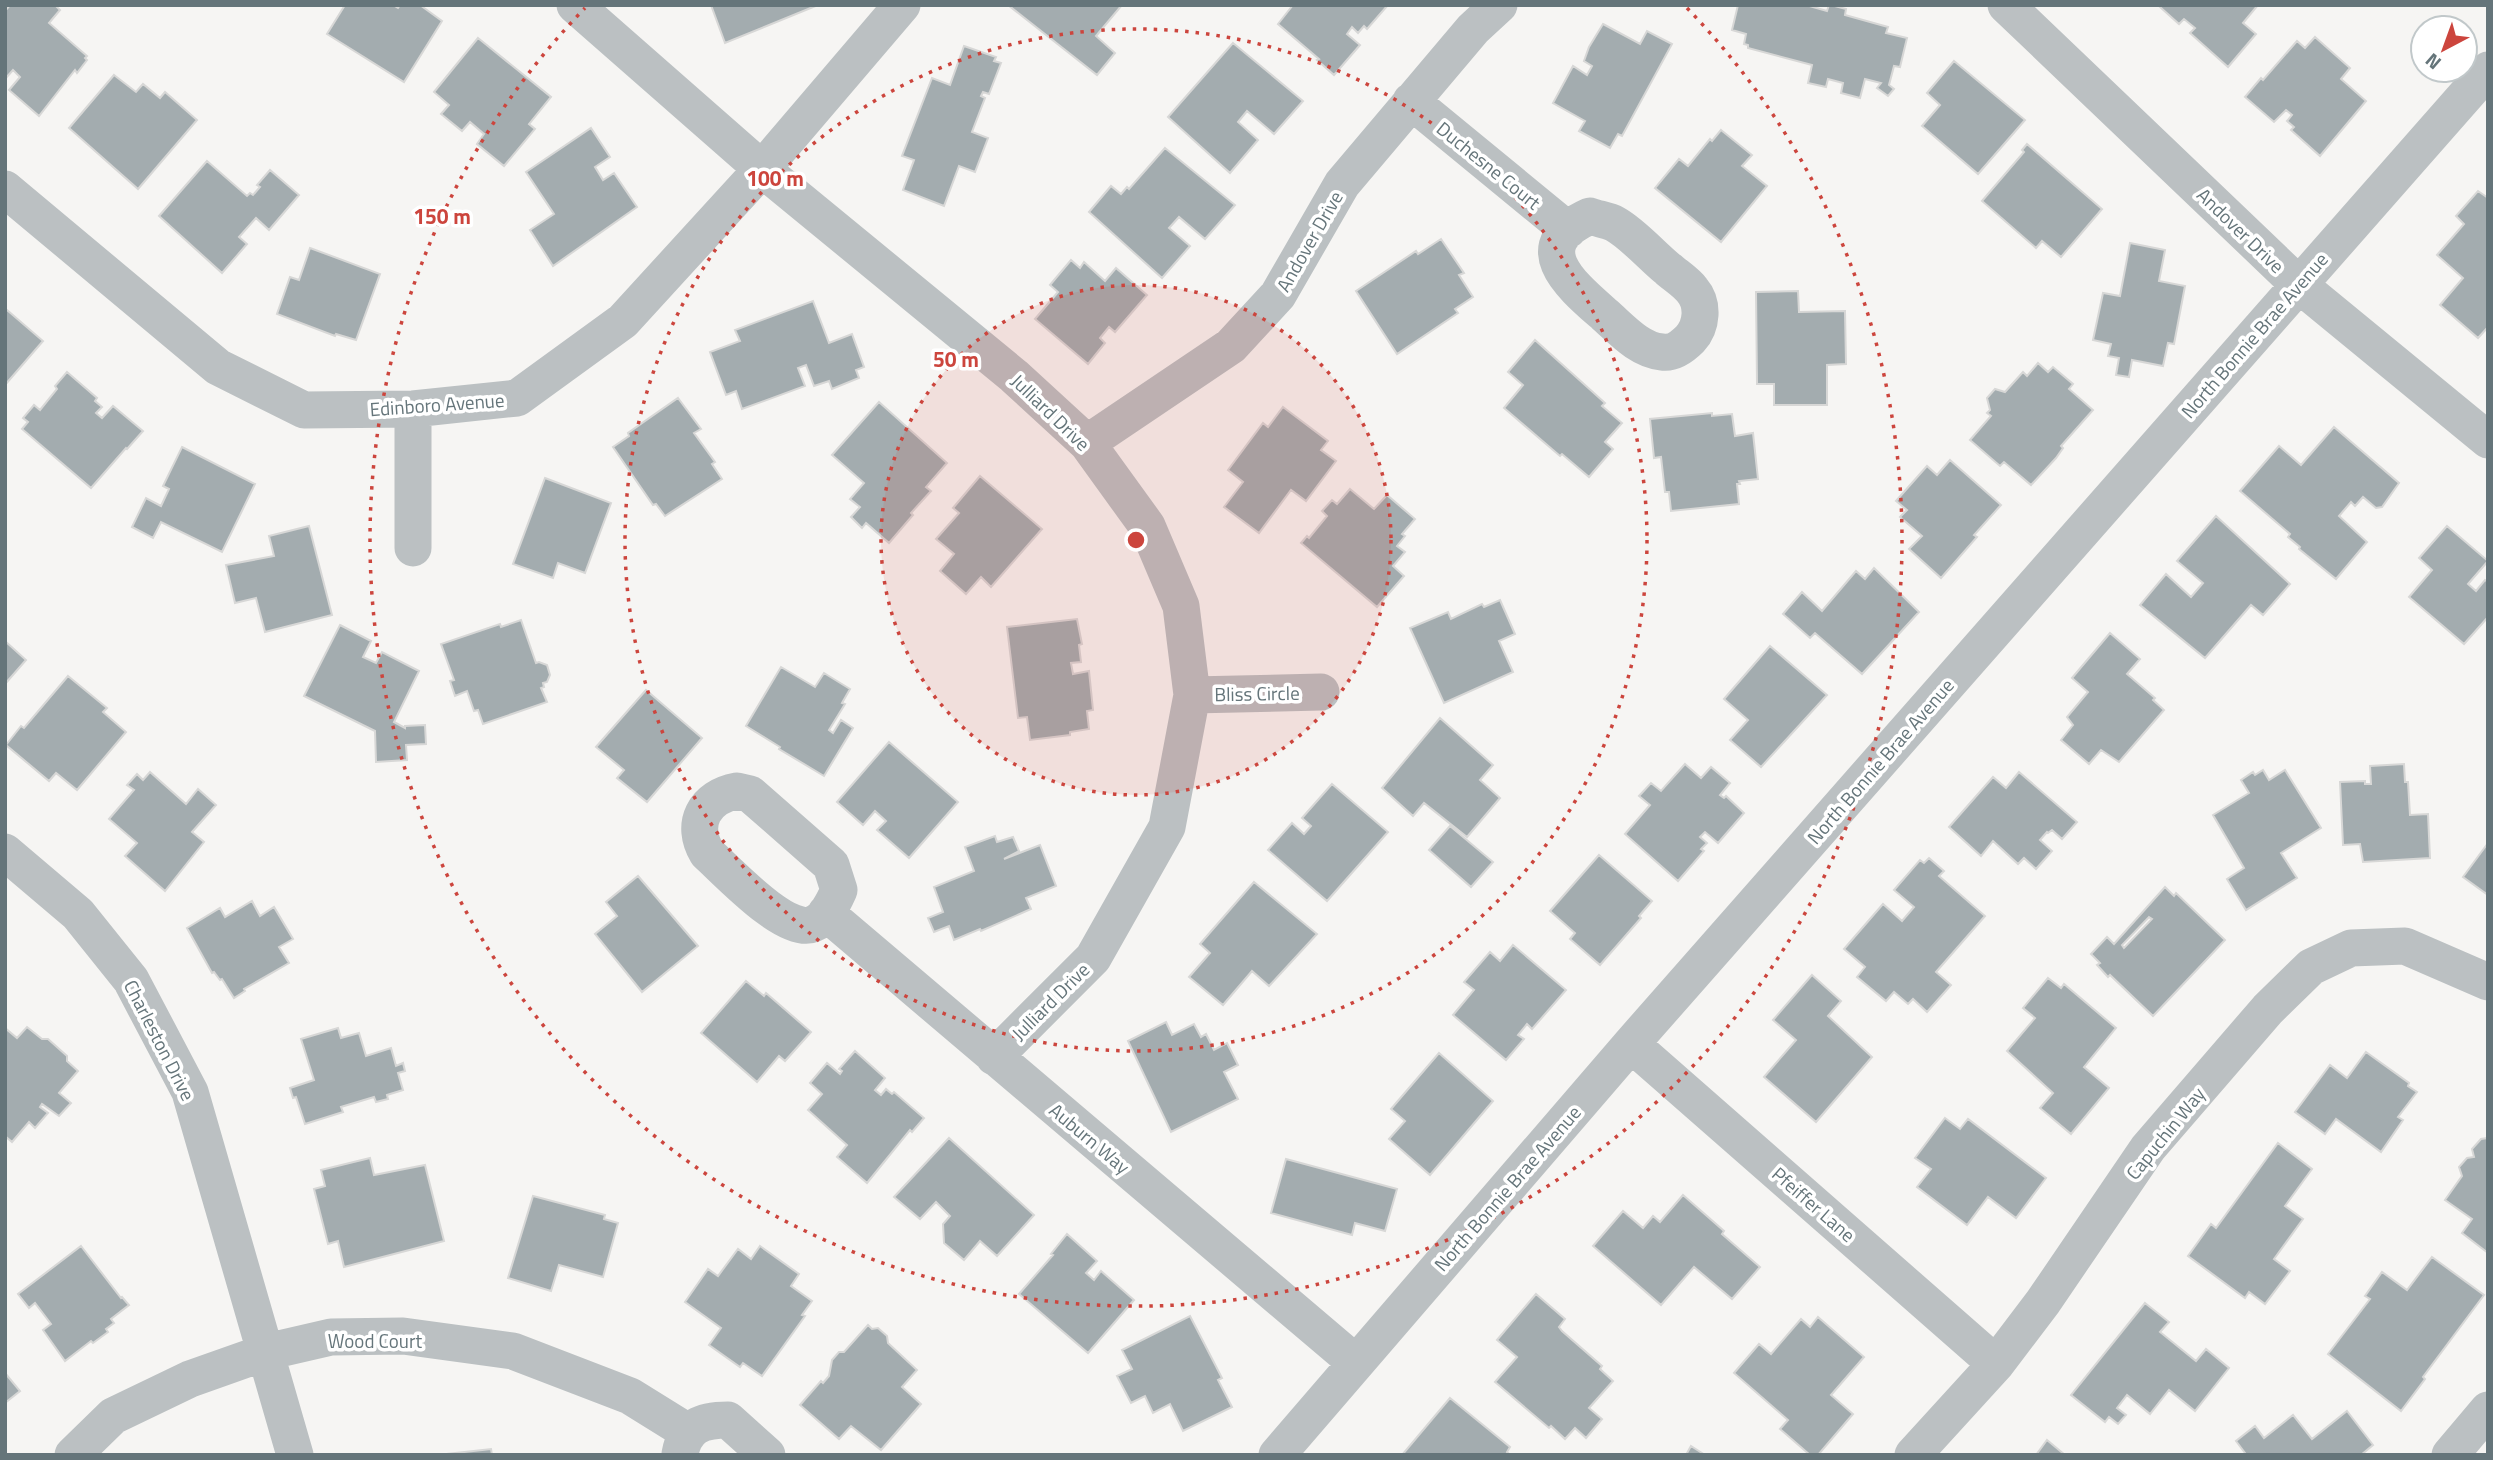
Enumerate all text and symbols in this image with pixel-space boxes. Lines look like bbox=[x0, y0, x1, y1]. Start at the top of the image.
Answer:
north arrow bbox=[2409, 14, 2479, 84]
text: N bbox=[2418, 47, 2447, 77]
street label: Duchesne Court bbox=[1431, 114, 1548, 216]
text: 100 m bbox=[746, 162, 804, 194]
street label: Andover Drive bbox=[2191, 181, 2291, 279]
street label: Andover Drive bbox=[1268, 185, 1350, 297]
text: 150 m bbox=[413, 200, 471, 232]
street label: North Bonnie Brae Avenue bbox=[2174, 246, 2334, 424]
text: 50 m bbox=[933, 343, 979, 375]
street label: Julliard Drive bbox=[1005, 367, 1097, 457]
street label: Edinboro Avenue bbox=[369, 385, 505, 423]
centre of rings bbox=[1124, 528, 1148, 552]
street label: North Bonnie Brae Avenue bbox=[1800, 672, 1960, 850]
street label: Bliss Circle bbox=[1214, 678, 1300, 708]
street label: Julliard Drive bbox=[1004, 955, 1096, 1047]
street label: Charleston Drive bbox=[117, 975, 203, 1105]
street label: Capuchin Way bbox=[2118, 1080, 2212, 1186]
street label: Auburn Way bbox=[1043, 1096, 1137, 1180]
street label: North Bonnie Brae Avenue bbox=[1427, 1099, 1587, 1277]
street label: Pfeiffer Lane bbox=[1766, 1159, 1862, 1249]
street label: Wood Court bbox=[328, 1326, 422, 1355]

